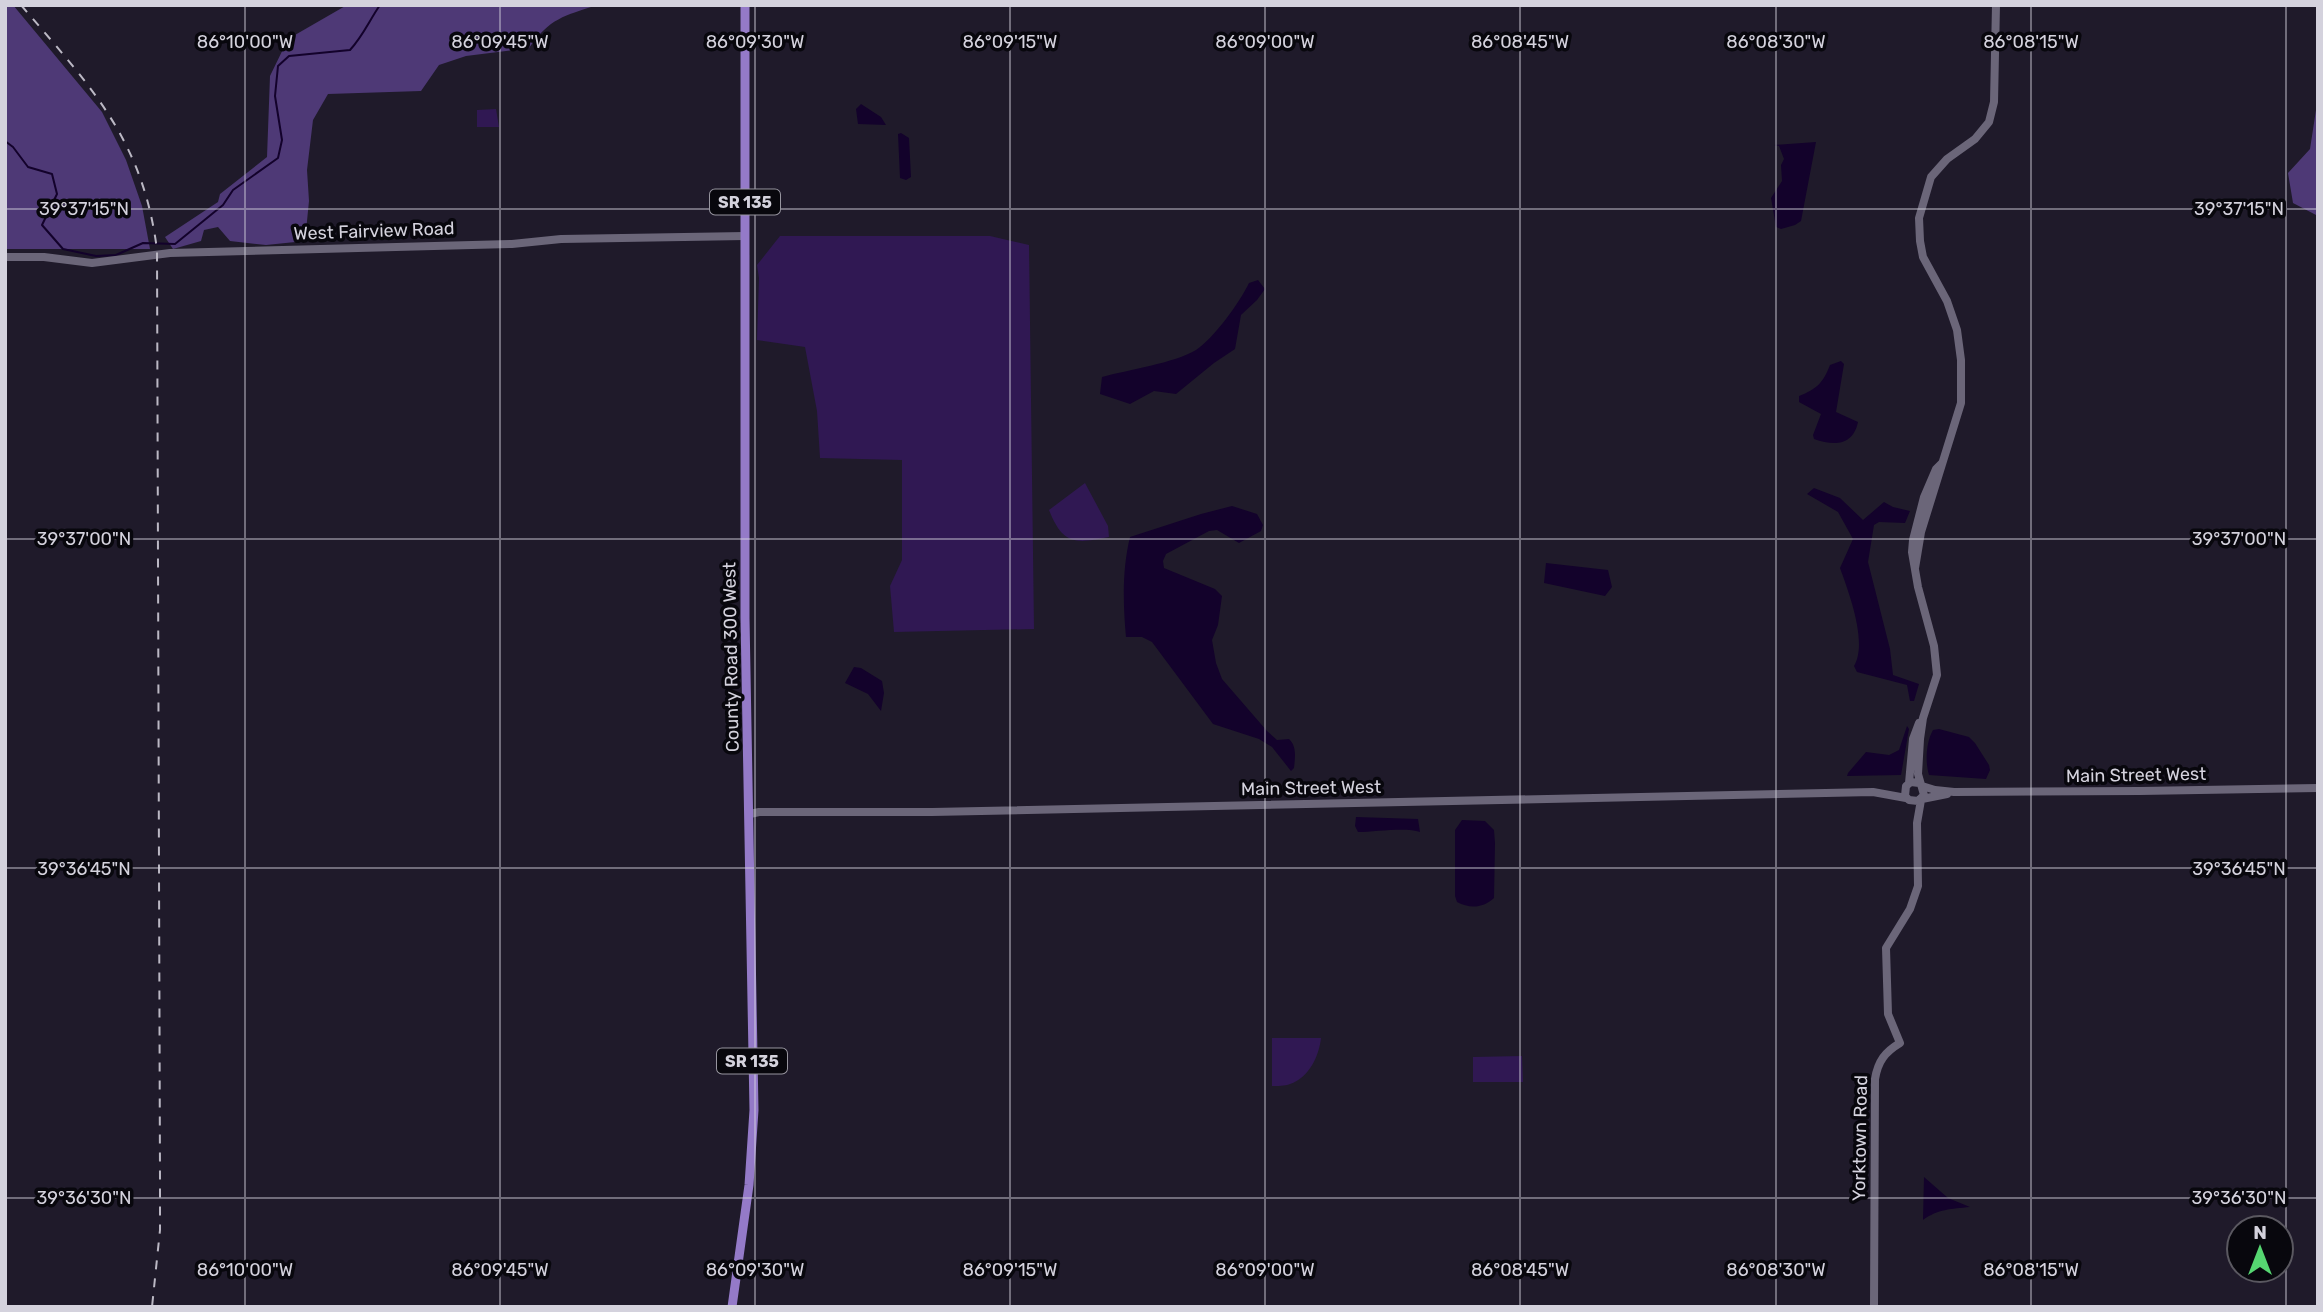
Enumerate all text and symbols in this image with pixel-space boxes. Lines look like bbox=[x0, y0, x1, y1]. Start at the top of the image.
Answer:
text: 86°10'00"W bbox=[197, 31, 293, 53]
text: 86°09'45"W bbox=[451, 31, 549, 53]
text: 86°09'30"W bbox=[706, 31, 804, 53]
text: 86°09'15"W bbox=[963, 31, 1057, 53]
text: 86°09'00"W bbox=[1215, 31, 1315, 53]
text: 86°08'45"W bbox=[1471, 31, 1569, 53]
text: 86°08'30"W bbox=[1726, 31, 1826, 53]
text: 86°08'15"W bbox=[1983, 31, 2079, 53]
road number: SR 135 bbox=[710, 190, 780, 214]
text: 39°37'15"N bbox=[39, 198, 129, 220]
text: 39°37'15"N bbox=[2194, 198, 2284, 220]
street label: West Fairview Road bbox=[293, 217, 455, 245]
text: 39°37'00"N bbox=[37, 528, 131, 550]
text: 39°37'00"N bbox=[2192, 528, 2286, 550]
street label: County Road 300 West bbox=[718, 562, 744, 752]
street label: Main Street West bbox=[2066, 763, 2206, 787]
street label: Main Street West bbox=[1241, 776, 1381, 800]
text: 39°36'45"N bbox=[37, 858, 131, 880]
text: 39°36'45"N bbox=[2192, 858, 2286, 880]
road number: SR 135 bbox=[717, 1049, 787, 1074]
street label: Yorktown Road bbox=[1848, 1075, 1872, 1201]
text: 39°36'30"N bbox=[37, 1187, 131, 1209]
text: 39°36'30"N bbox=[2192, 1187, 2286, 1209]
north arrow bbox=[2225, 1214, 2295, 1284]
text: N bbox=[2253, 1221, 2267, 1244]
text: 86°10'00"W bbox=[197, 1259, 293, 1281]
text: 86°09'45"W bbox=[451, 1259, 549, 1281]
text: 86°09'30"W bbox=[706, 1259, 804, 1281]
text: 86°09'15"W bbox=[963, 1259, 1057, 1281]
text: 86°09'00"W bbox=[1215, 1259, 1315, 1281]
text: 86°08'45"W bbox=[1471, 1259, 1569, 1281]
text: 86°08'30"W bbox=[1726, 1259, 1826, 1281]
text: 86°08'15"W bbox=[1983, 1259, 2079, 1281]

